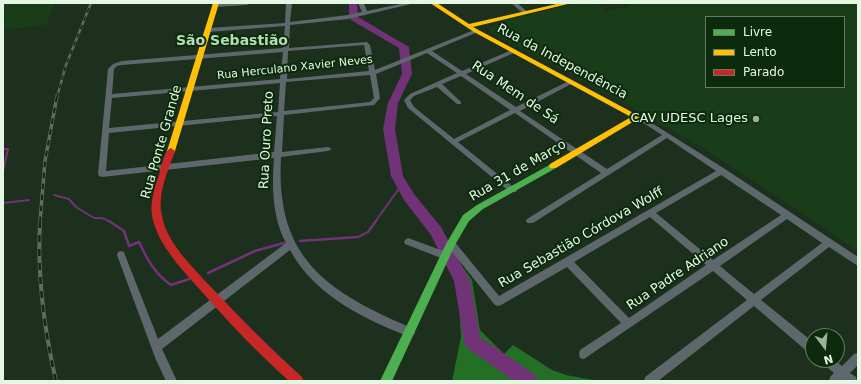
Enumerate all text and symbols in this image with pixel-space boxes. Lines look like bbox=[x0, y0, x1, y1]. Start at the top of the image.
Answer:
legend bbox=[705, 16, 845, 88]
street label: Rua da Independência bbox=[494, 21, 630, 103]
text: Livre bbox=[743, 25, 772, 39]
district label: São Sebastião bbox=[176, 33, 288, 49]
text: Lento bbox=[743, 45, 777, 59]
street label: Rua Herculano Xavier Neves bbox=[217, 53, 373, 83]
street label: Rua Mem de Sá bbox=[469, 58, 561, 128]
text: Parado bbox=[743, 65, 784, 79]
street label: Rua Ponte Grande bbox=[138, 83, 186, 201]
street label: Rua Ouro Preto bbox=[257, 91, 277, 189]
place label: CAV UDESC Lages bbox=[630, 111, 748, 127]
marker: CAV UDESC Lages bbox=[751, 114, 761, 124]
street label: Rua 31 de Março bbox=[467, 137, 569, 205]
street label: Rua Sebastião Córdova Wolff bbox=[496, 184, 666, 292]
street label: Rua Padre Adriano bbox=[624, 234, 732, 314]
north arrow bbox=[805, 328, 845, 368]
text: N bbox=[822, 352, 834, 367]

